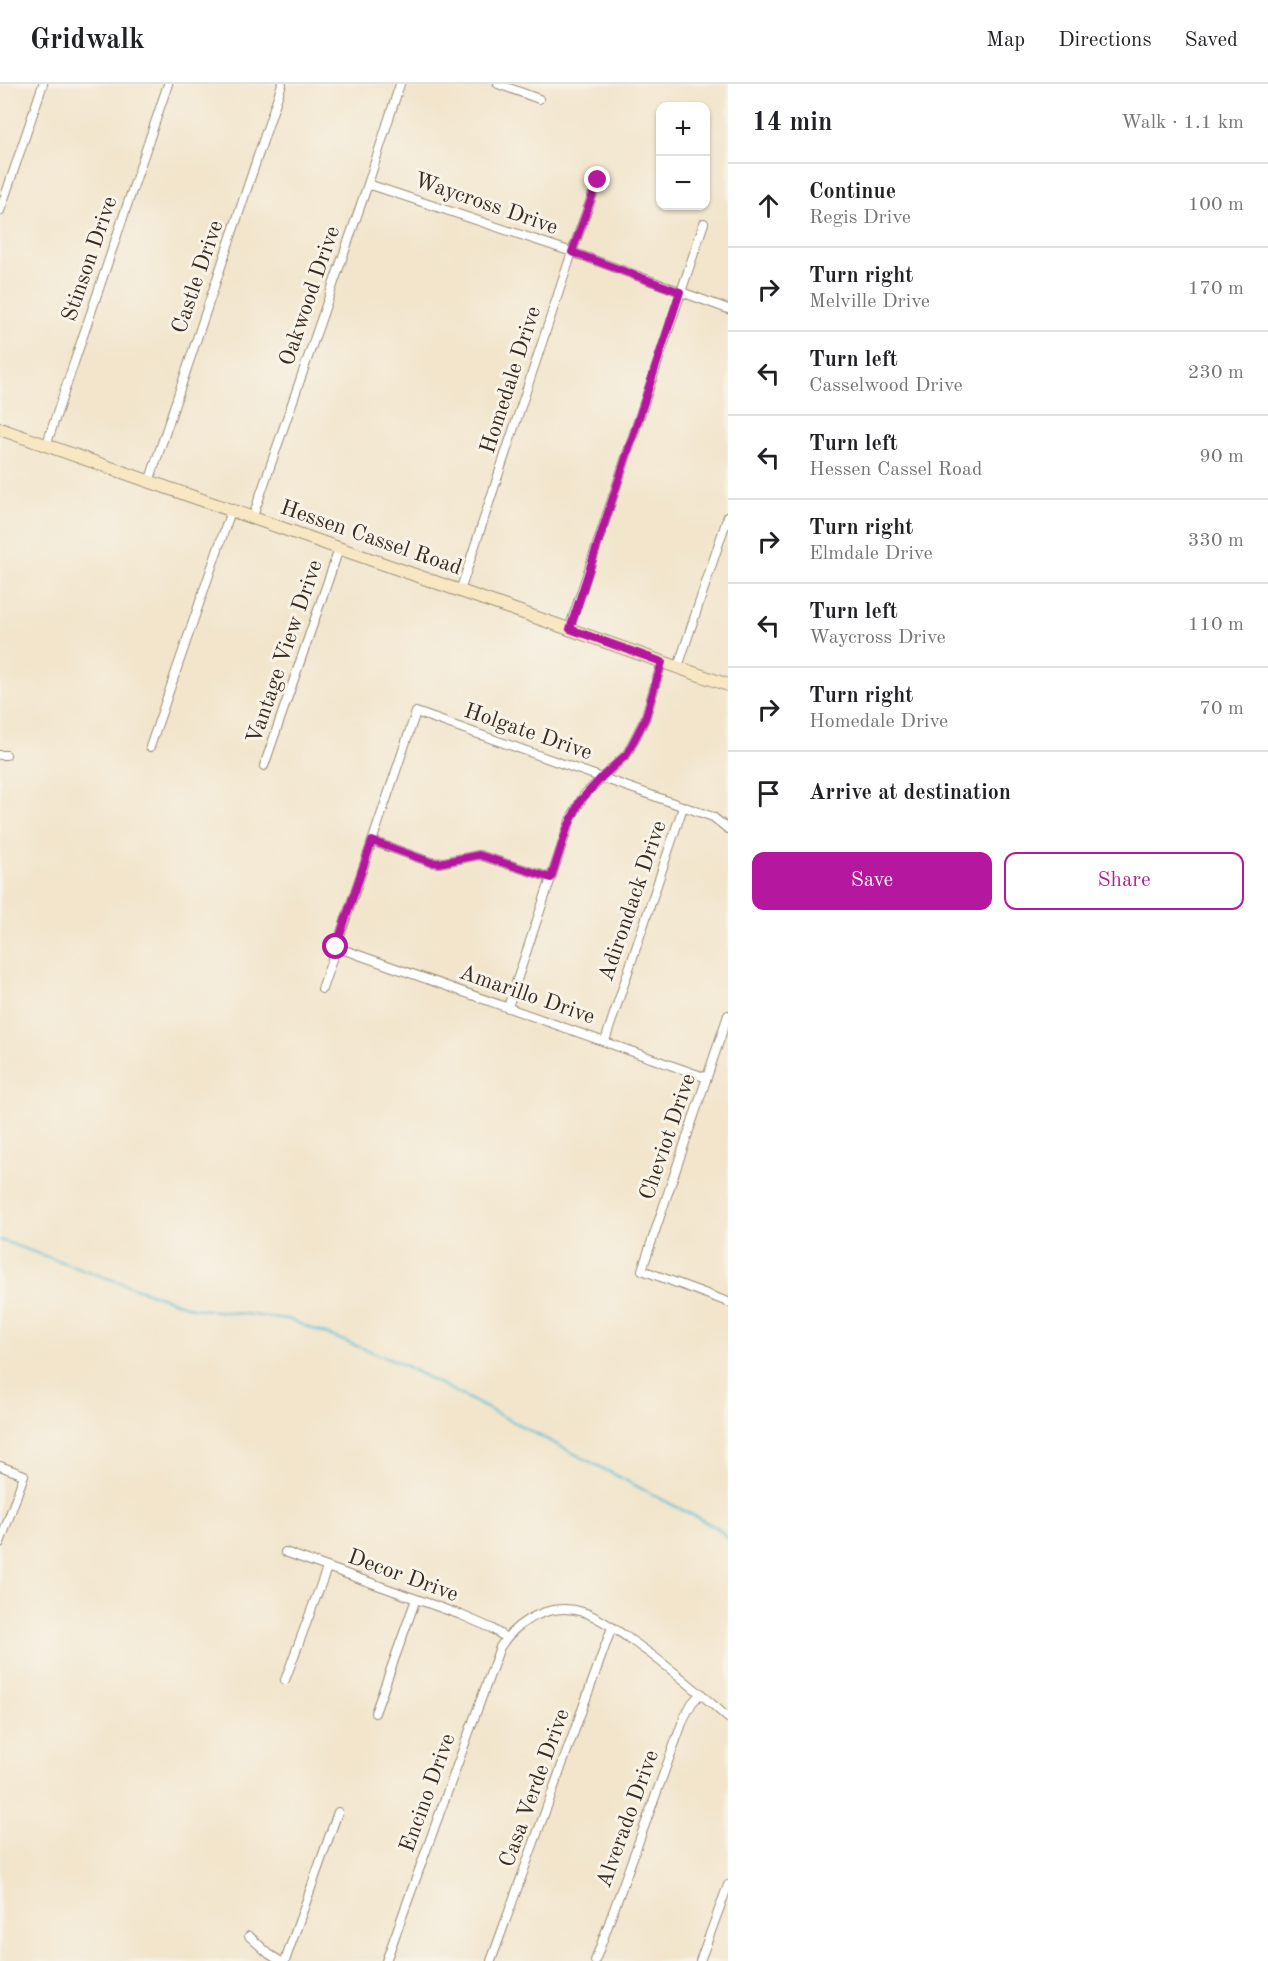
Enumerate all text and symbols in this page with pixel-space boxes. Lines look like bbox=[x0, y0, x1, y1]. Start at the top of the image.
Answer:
text: Gridwalk bbox=[30, 27, 145, 55]
text: Map bbox=[986, 30, 1025, 51]
text: Directions bbox=[1058, 30, 1152, 51]
text: Saved bbox=[1185, 30, 1238, 51]
map controls bbox=[656, 102, 710, 210]
button: + bbox=[656, 102, 710, 156]
text: 14 min bbox=[752, 110, 832, 136]
text: Walk · 1.1 km bbox=[1121, 113, 1244, 133]
button: − bbox=[656, 156, 710, 210]
route end bbox=[584, 166, 610, 192]
street label: Waycross Drive bbox=[411, 169, 561, 239]
text: Continue bbox=[809, 181, 896, 203]
icon: ahead bbox=[752, 189, 785, 222]
street label: Stinson Drive bbox=[58, 194, 122, 324]
text: 100 m bbox=[1188, 195, 1244, 215]
text: Regis Drive bbox=[809, 208, 911, 228]
street label: Castle Drive bbox=[168, 218, 228, 336]
street label: Oakwood Drive bbox=[276, 223, 344, 369]
text: Turn right bbox=[809, 265, 913, 287]
icon: right bbox=[752, 273, 785, 306]
text: 170 m bbox=[1188, 279, 1244, 299]
text: Melville Drive bbox=[809, 292, 930, 312]
street label: Homedale Drive bbox=[477, 304, 545, 456]
text: Turn left bbox=[809, 349, 898, 371]
icon: left bbox=[752, 357, 785, 390]
text: 230 m bbox=[1188, 363, 1244, 383]
text: Casselwood Drive bbox=[809, 376, 963, 396]
text: Turn left bbox=[809, 433, 898, 455]
icon: left bbox=[752, 441, 785, 474]
text: 90 m bbox=[1199, 447, 1244, 467]
text: Hessen Cassel Road bbox=[809, 460, 982, 480]
street label: Hessen Cassel Road bbox=[277, 497, 465, 579]
text: Turn right bbox=[809, 517, 913, 539]
icon: right bbox=[752, 525, 785, 558]
text: 330 m bbox=[1188, 531, 1244, 551]
text: Elmdale Drive bbox=[809, 544, 933, 564]
street label: Vantage View Drive bbox=[243, 557, 327, 747]
text: Turn left bbox=[809, 601, 898, 623]
icon: left bbox=[752, 609, 785, 642]
text: 110 m bbox=[1188, 615, 1244, 635]
text: Waycross Drive bbox=[809, 628, 946, 648]
text: Turn right bbox=[809, 685, 913, 707]
icon: right bbox=[752, 693, 785, 726]
text: 70 m bbox=[1199, 699, 1244, 719]
street label: Holgate Drive bbox=[461, 700, 595, 764]
text: Homedale Drive bbox=[809, 712, 948, 732]
icon: arrive bbox=[752, 777, 785, 810]
text: Arrive at destination bbox=[809, 782, 1011, 804]
street label: Adirondack Drive bbox=[595, 818, 671, 984]
button: Save bbox=[752, 852, 992, 910]
button: Share bbox=[1004, 852, 1244, 910]
route start bbox=[322, 933, 348, 959]
street label: Amarillo Drive bbox=[456, 961, 598, 1029]
street label: Cheviot Drive bbox=[636, 1071, 700, 1203]
street label: Decor Drive bbox=[345, 1546, 461, 1606]
street label: Casa Verde Drive bbox=[496, 1706, 574, 1870]
street label: Encino Drive bbox=[396, 1731, 460, 1855]
street label: Alverado Drive bbox=[593, 1747, 663, 1891]

